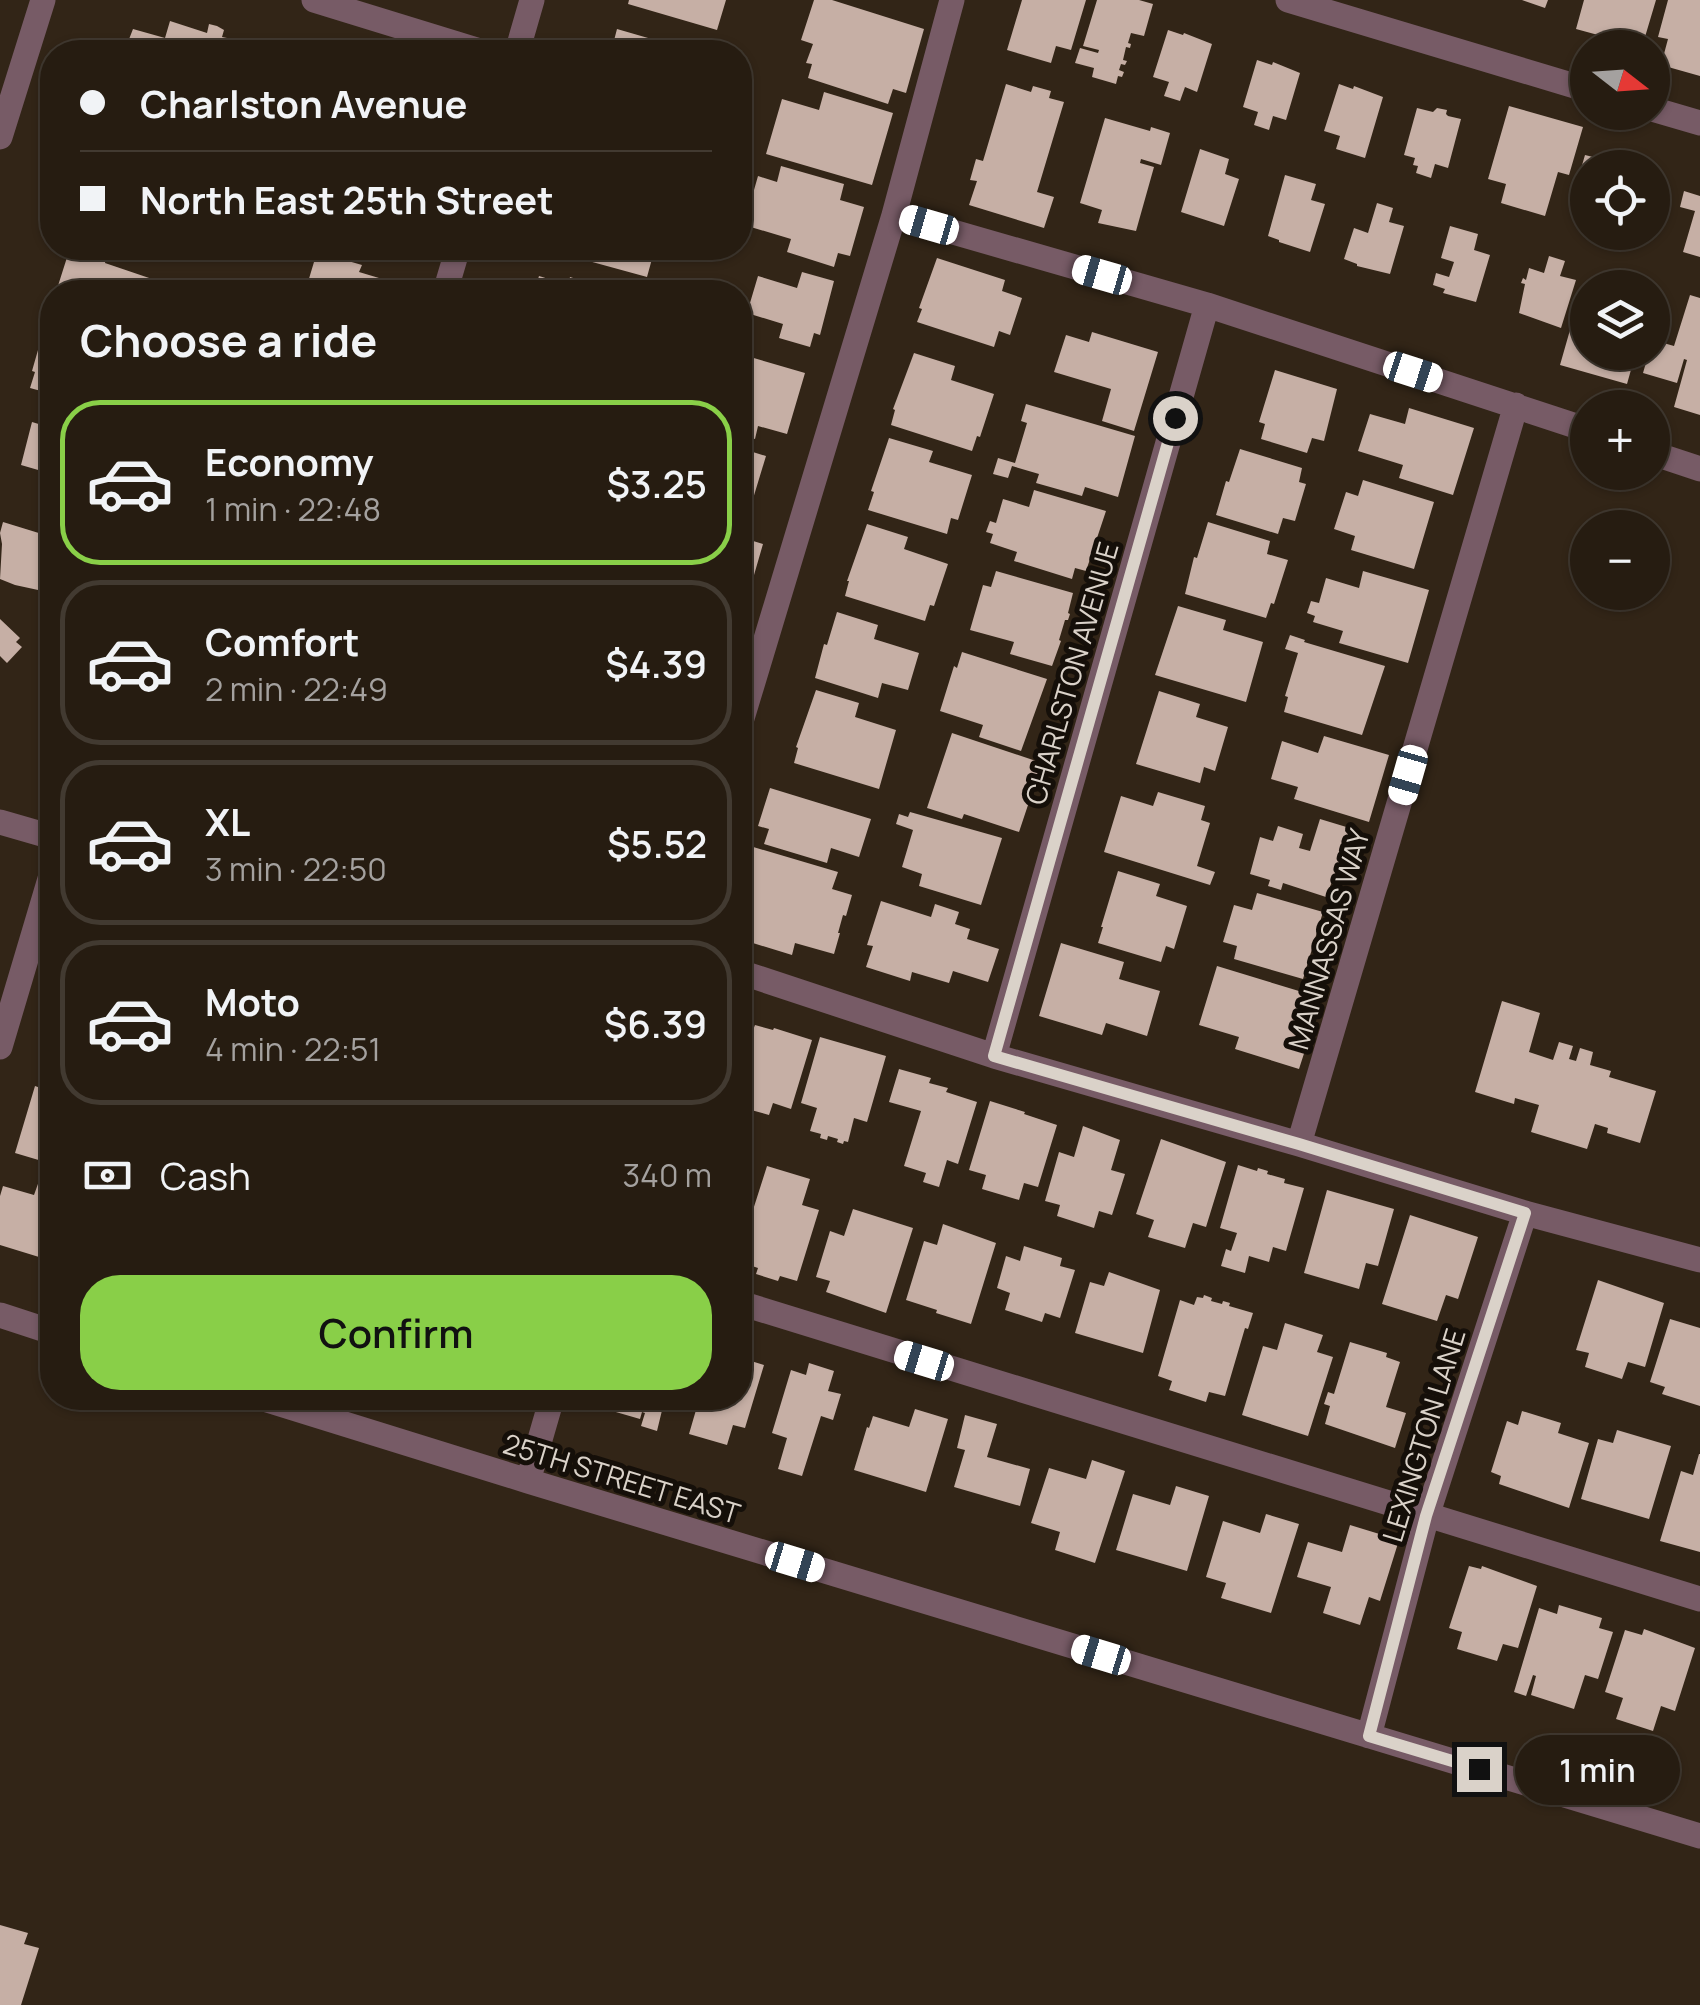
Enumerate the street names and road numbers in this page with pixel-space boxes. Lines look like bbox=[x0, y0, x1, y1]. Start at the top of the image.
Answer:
street label: CHARLSTON AVENUE bbox=[1015, 537, 1127, 809]
street label: MANNASSAS WAY bbox=[1278, 824, 1378, 1054]
street label: LEXINGTON LANE bbox=[1373, 1324, 1473, 1546]
street label: 25TH STREET EAST bbox=[499, 1424, 745, 1532]

